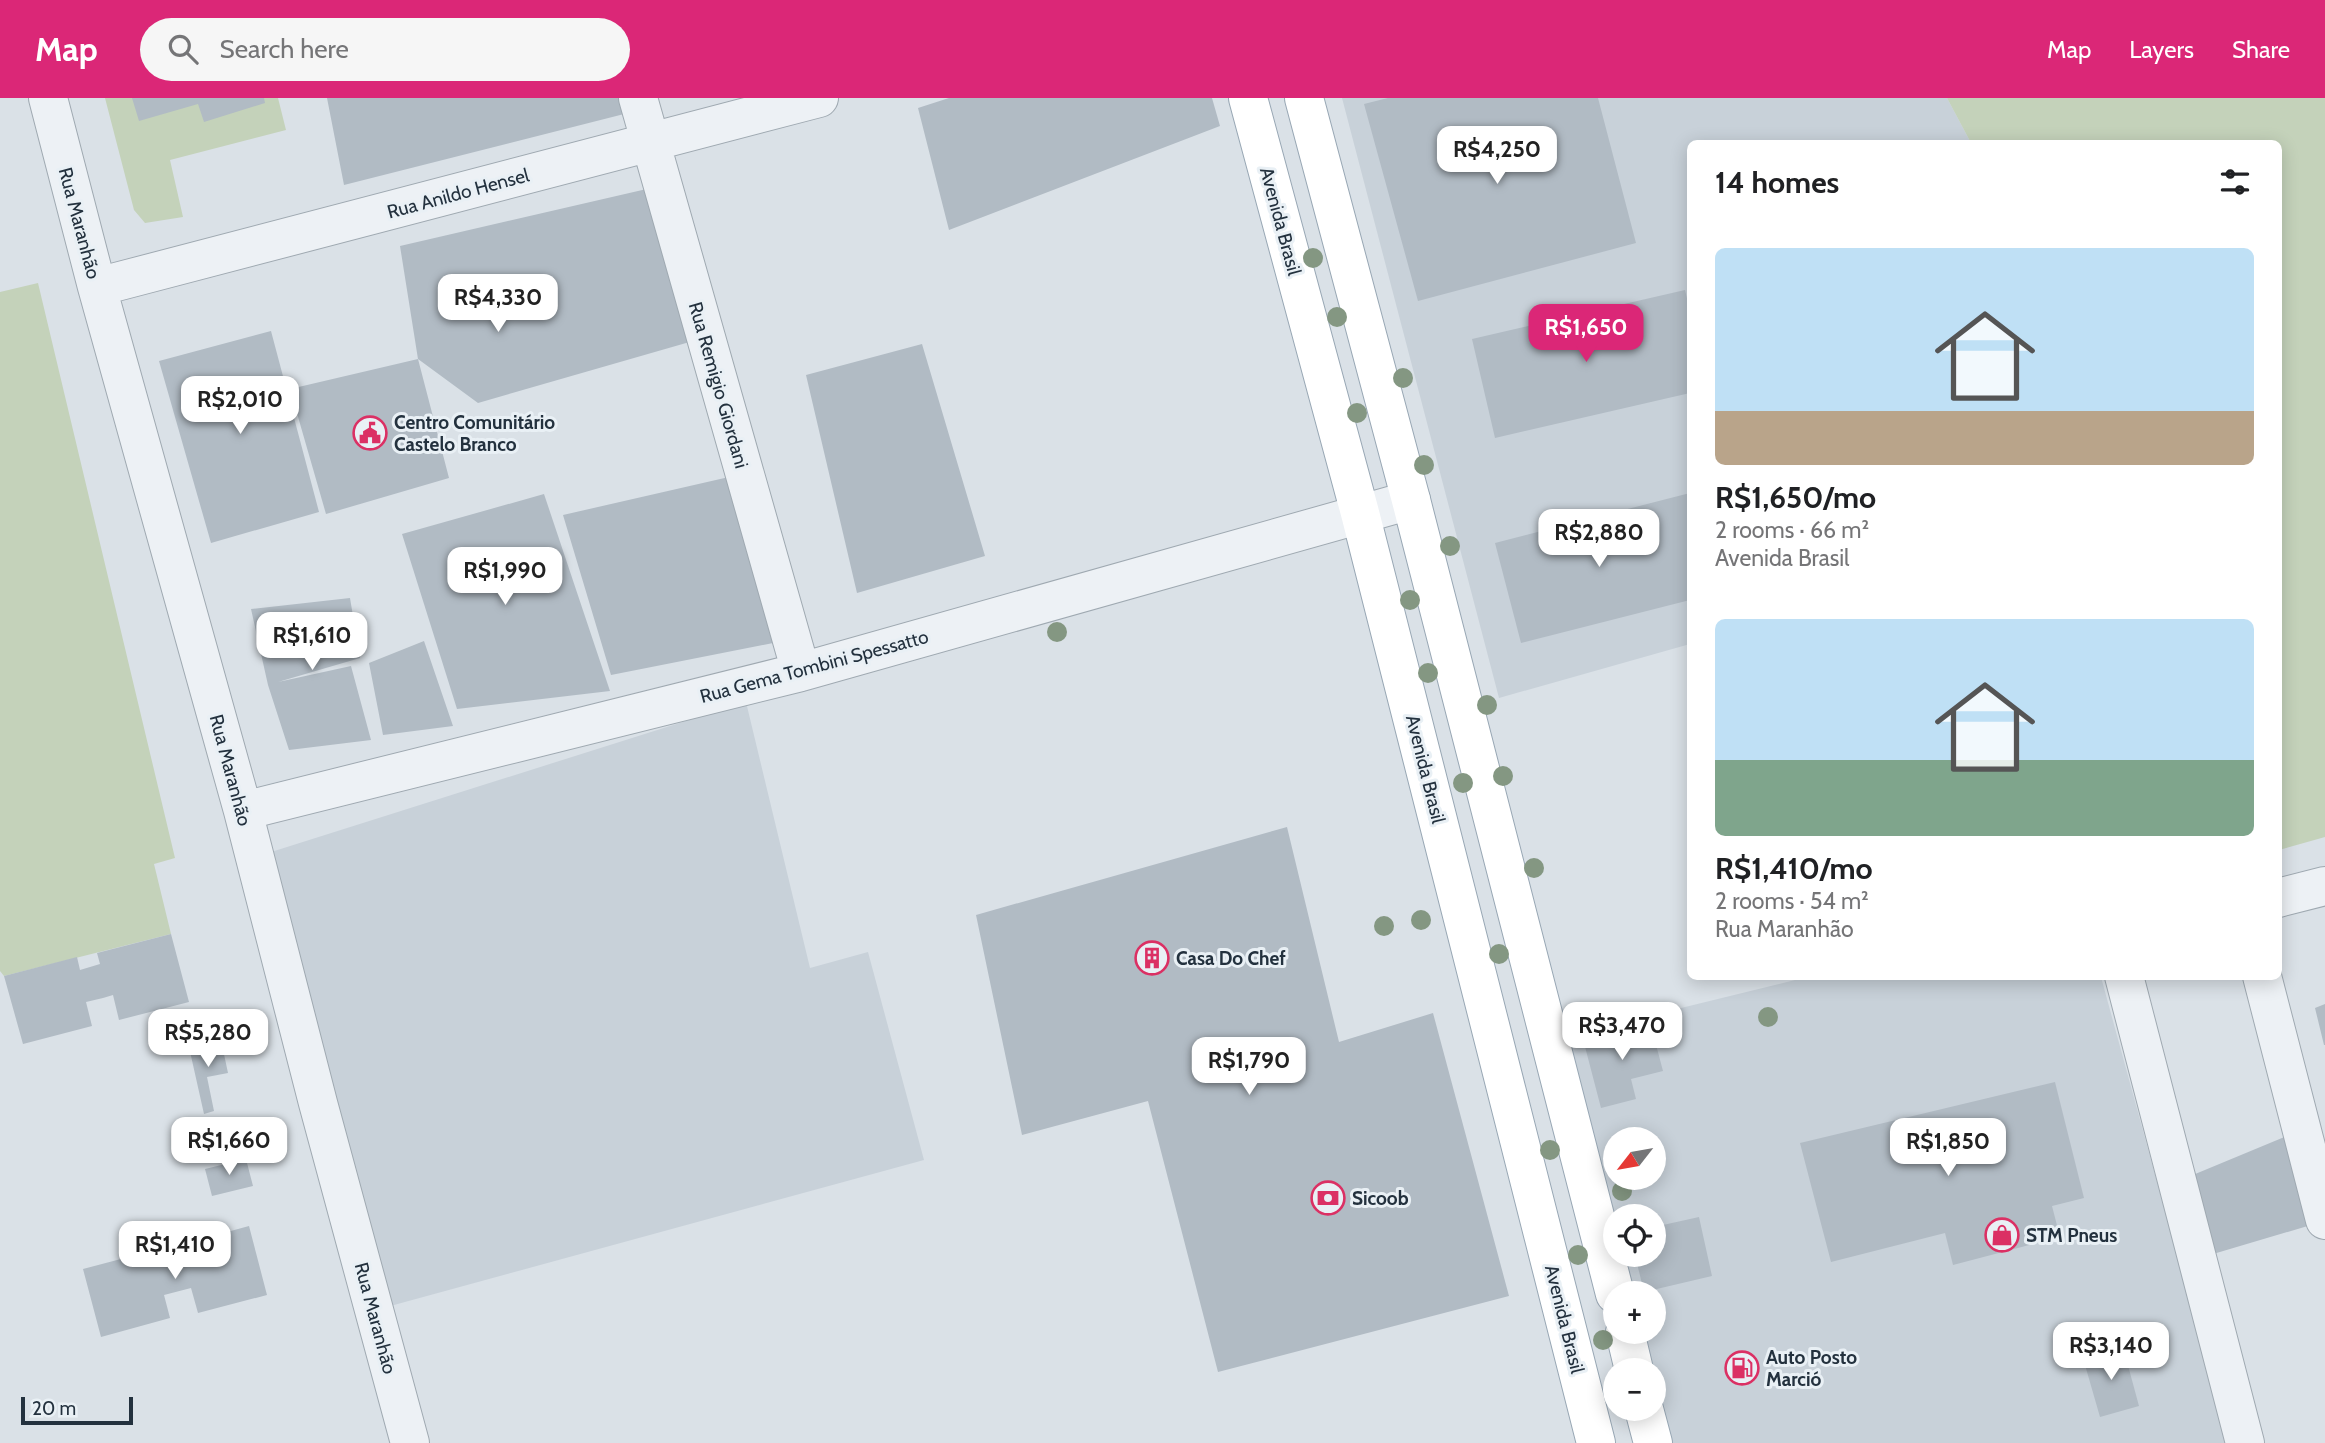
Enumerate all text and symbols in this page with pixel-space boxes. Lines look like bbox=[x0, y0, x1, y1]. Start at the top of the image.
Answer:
search box bbox=[140, 18, 630, 81]
text: Map bbox=[35, 29, 98, 69]
icon: search bbox=[164, 30, 202, 68]
text: Search here bbox=[220, 33, 349, 65]
text: Map bbox=[2047, 35, 2091, 64]
text: Layers bbox=[2129, 35, 2194, 64]
text: Share bbox=[2232, 35, 2290, 64]
pin: R$4,250 bbox=[1432, 126, 1562, 186]
text: R$4,250 bbox=[1453, 135, 1541, 163]
street label: Rua Anildo Hensel bbox=[385, 163, 532, 224]
icon: filters bbox=[2216, 163, 2254, 201]
street label: Avenida Brasil bbox=[1255, 164, 1306, 278]
text: 14 homes bbox=[1715, 164, 1839, 201]
street label: Rua Maranhão bbox=[54, 165, 105, 281]
pin: R$4,330 bbox=[433, 274, 563, 334]
text: R$4,330 bbox=[454, 283, 542, 311]
icon: home bbox=[1922, 293, 2048, 419]
street label: Rua Remigio Giordani bbox=[684, 299, 753, 471]
pin: R$1,650 bbox=[1521, 304, 1651, 364]
text: R$1,650 bbox=[1544, 313, 1628, 341]
pin: R$2,010 bbox=[175, 376, 305, 436]
text: R$2,010 bbox=[197, 385, 283, 413]
place label: Centro Comunitário Castelo Branco bbox=[394, 411, 555, 456]
public building icon: Centro Comunitário Castelo Branco bbox=[351, 414, 389, 452]
text: R$1,650/mo bbox=[1715, 479, 1876, 516]
pin: R$2,880 bbox=[1534, 510, 1664, 569]
text: 2 rooms · 66 m² bbox=[1715, 516, 1869, 544]
text: R$2,880 bbox=[1554, 518, 1644, 546]
text: Avenida Brasil bbox=[1715, 544, 1850, 572]
pin: R$1,990 bbox=[440, 547, 570, 607]
text: R$1,990 bbox=[463, 556, 547, 584]
pin: R$1,610 bbox=[247, 612, 377, 672]
text: R$1,610 bbox=[272, 621, 352, 649]
street label: Rua Gema Tombini Spessatto bbox=[697, 625, 931, 708]
icon: home bbox=[1922, 664, 2048, 790]
street label: Rua Maranhão bbox=[205, 712, 256, 828]
street label: Avenida Brasil bbox=[1401, 712, 1450, 826]
text: R$1,410/mo bbox=[1715, 850, 1873, 887]
text: 2 rooms · 54 m² bbox=[1715, 887, 1869, 915]
text: Rua Maranhão bbox=[1715, 915, 1854, 943]
building icon: Casa Do Chef bbox=[1133, 939, 1171, 977]
place label: Casa Do Chef bbox=[1176, 947, 1286, 970]
pin: R$3,470 bbox=[1557, 1002, 1687, 1062]
pin: R$5,280 bbox=[143, 1010, 273, 1069]
text: R$3,470 bbox=[1578, 1011, 1666, 1039]
text: R$5,280 bbox=[164, 1018, 252, 1046]
pin: R$1,790 bbox=[1184, 1038, 1314, 1097]
text: R$1,790 bbox=[1208, 1046, 1290, 1074]
pin: R$1,660 bbox=[164, 1118, 294, 1177]
pin: R$1,850 bbox=[1883, 1118, 2013, 1178]
text: R$1,660 bbox=[187, 1126, 271, 1154]
north arrow bbox=[1603, 1127, 1666, 1190]
map controls bbox=[1603, 1127, 1666, 1421]
text: R$1,850 bbox=[1906, 1127, 1990, 1155]
bank icon: Sicoob bbox=[1309, 1179, 1347, 1217]
place label: Sicoob bbox=[1352, 1187, 1409, 1210]
button: locate bbox=[1603, 1204, 1666, 1267]
shop icon: STM Pneus bbox=[1983, 1216, 2021, 1254]
pin: R$1,410 bbox=[110, 1222, 240, 1281]
place label: STM Pneus bbox=[2026, 1224, 2117, 1247]
text: R$1,410 bbox=[135, 1230, 215, 1258]
street label: Rua Maranhão bbox=[350, 1260, 401, 1376]
street label: Avenida Brasil bbox=[1540, 1262, 1589, 1376]
button: + bbox=[1603, 1281, 1666, 1344]
pin: R$3,140 bbox=[2046, 1322, 2176, 1382]
text: R$3,140 bbox=[2069, 1331, 2153, 1359]
place label: Auto Posto Marció bbox=[1766, 1346, 1857, 1391]
fuel station icon: Auto Posto Marció bbox=[1723, 1349, 1761, 1387]
button: − bbox=[1603, 1358, 1666, 1421]
scale bar bbox=[21, 1394, 133, 1426]
text: 20 m bbox=[32, 1397, 76, 1420]

